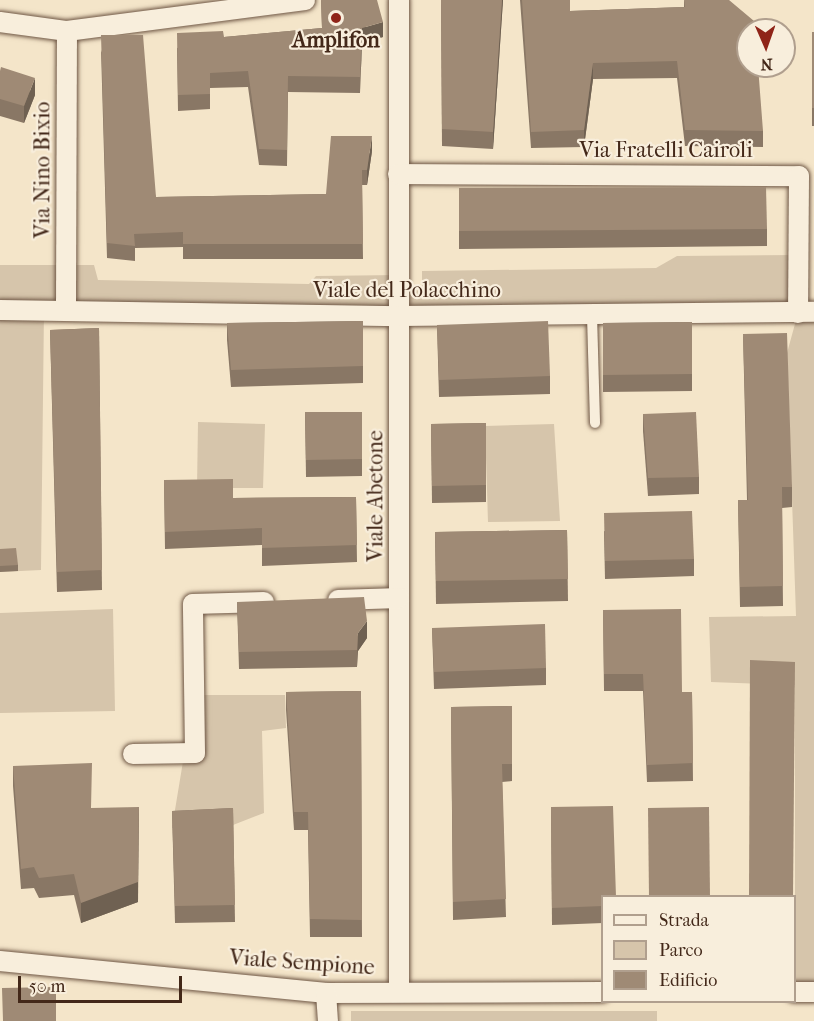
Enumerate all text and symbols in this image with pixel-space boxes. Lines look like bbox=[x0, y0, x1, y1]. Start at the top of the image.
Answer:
marker: Amplifon bbox=[329, 11, 343, 25]
north arrow bbox=[736, 18, 796, 78]
place label: Amplifon bbox=[292, 28, 380, 54]
text: N bbox=[760, 55, 773, 74]
street label: Via Nino Bixio bbox=[30, 102, 56, 238]
street label: Via Fratelli Cairoli bbox=[579, 138, 753, 164]
street label: Viale del Polacchino bbox=[313, 278, 501, 304]
street label: Viale Abetone bbox=[363, 430, 389, 562]
legend bbox=[601, 895, 796, 1003]
text: Strada bbox=[659, 910, 709, 931]
text: Parco bbox=[659, 940, 703, 961]
street label: Viale Sempione bbox=[228, 945, 376, 981]
scale bar bbox=[21, 964, 184, 1002]
text: Edificio bbox=[659, 970, 717, 991]
text: 50 m bbox=[29, 976, 65, 997]

